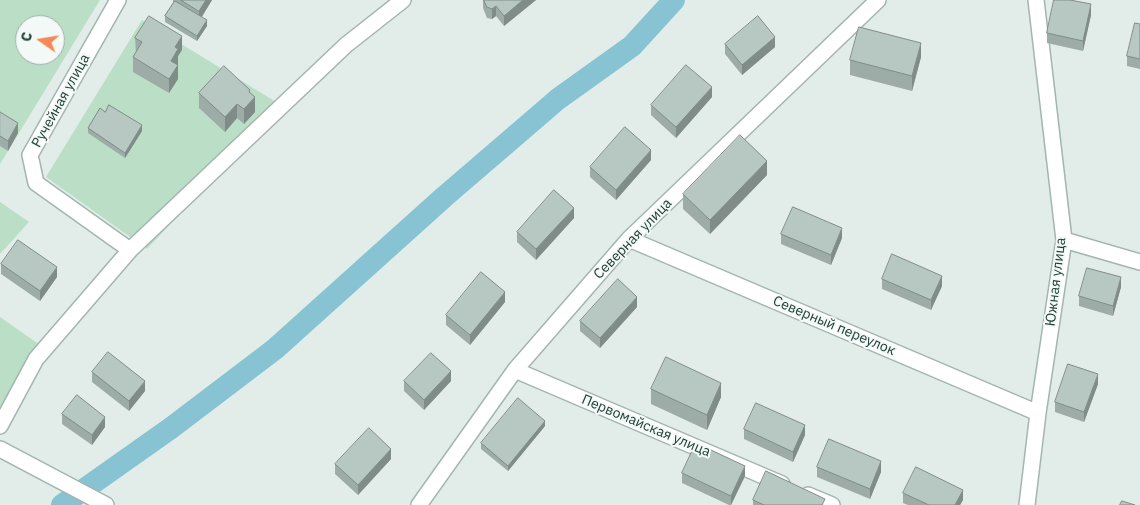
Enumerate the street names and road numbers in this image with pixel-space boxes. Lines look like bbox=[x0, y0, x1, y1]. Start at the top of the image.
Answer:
street label: Ручейная улица bbox=[28, 51, 94, 151]
street label: Северная улица bbox=[590, 195, 676, 283]
street label: Южная улица bbox=[1042, 237, 1070, 327]
street label: Северный переулок bbox=[770, 293, 898, 359]
street label: Первомайская улица bbox=[579, 391, 713, 461]

